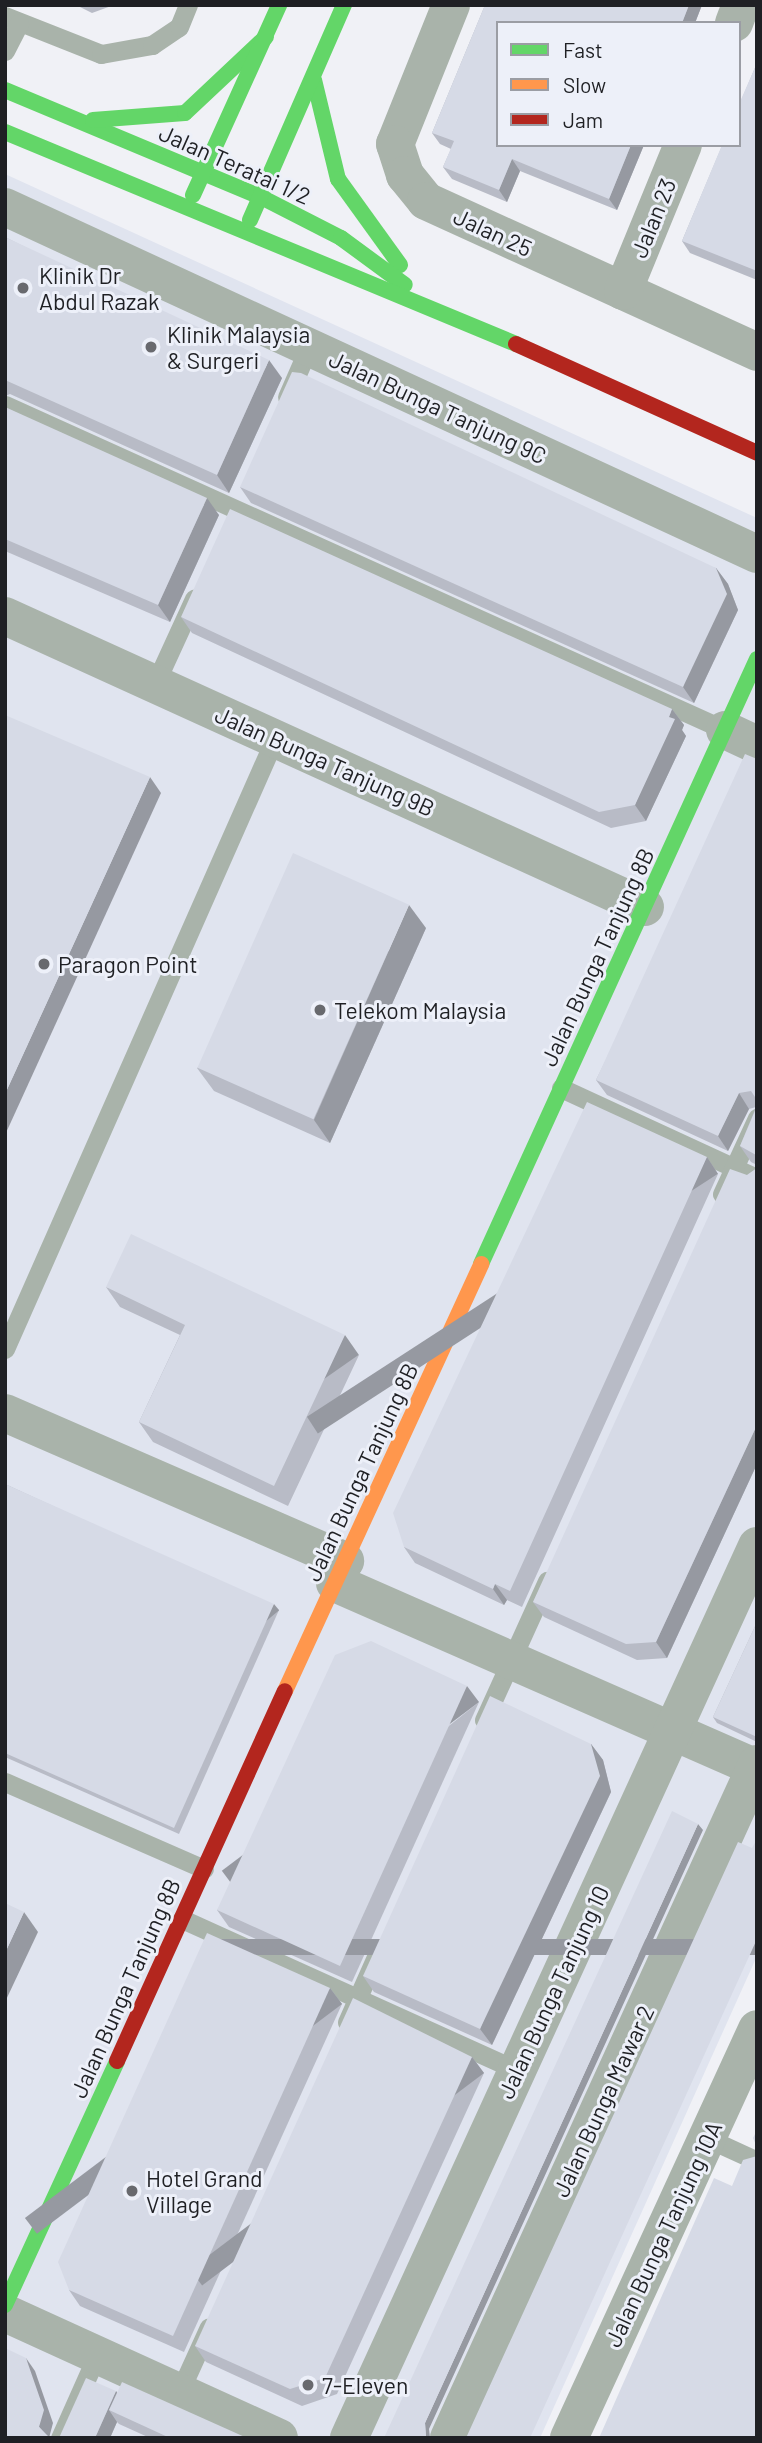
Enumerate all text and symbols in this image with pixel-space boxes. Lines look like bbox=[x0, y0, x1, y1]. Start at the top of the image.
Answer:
legend bbox=[496, 21, 741, 147]
text: Fast bbox=[563, 37, 603, 62]
text: Slow bbox=[563, 72, 606, 97]
text: Jam bbox=[563, 107, 603, 132]
street label: Jalan Teratai 1/2 bbox=[155, 118, 315, 210]
street label: Jalan 23 bbox=[625, 174, 681, 262]
street label: Jalan 25 bbox=[449, 202, 537, 262]
place label: Klinik Dr Abdul Razak bbox=[39, 261, 159, 315]
marker: Klinik Dr Abdul Razak bbox=[13, 278, 33, 298]
place label: Klinik Malaysia & Surgeri bbox=[167, 320, 310, 374]
marker: Klinik Malaysia & Surgeri bbox=[141, 337, 161, 357]
street label: Jalan Bunga Tanjung 9C bbox=[325, 344, 551, 470]
street label: Jalan Bunga Tanjung 9B bbox=[211, 700, 439, 822]
street label: Jalan Bunga Tanjung 8B bbox=[534, 844, 660, 1070]
place label: Paragon Point bbox=[58, 950, 198, 978]
marker: Paragon Point bbox=[36, 956, 52, 972]
place label: Telekom Malaysia bbox=[334, 996, 506, 1024]
marker: Telekom Malaysia bbox=[312, 1002, 328, 1018]
street label: Jalan Bunga Tanjung 8B bbox=[298, 1359, 424, 1585]
street label: Jalan Bunga Tanjung 8B bbox=[64, 1874, 186, 2102]
street label: Jalan Bunga Tanjung 10 bbox=[492, 1881, 614, 2103]
street label: Jalan Bunga Mawar 2 bbox=[547, 2001, 659, 2201]
street label: Jalan Bunga Tanjung 10A bbox=[599, 2117, 727, 2351]
place label: Hotel Grand Village bbox=[146, 2164, 263, 2218]
marker: Hotel Grand Village bbox=[124, 2183, 140, 2199]
place label: 7-Eleven bbox=[322, 2371, 408, 2399]
marker: 7-Eleven bbox=[300, 2377, 316, 2393]

